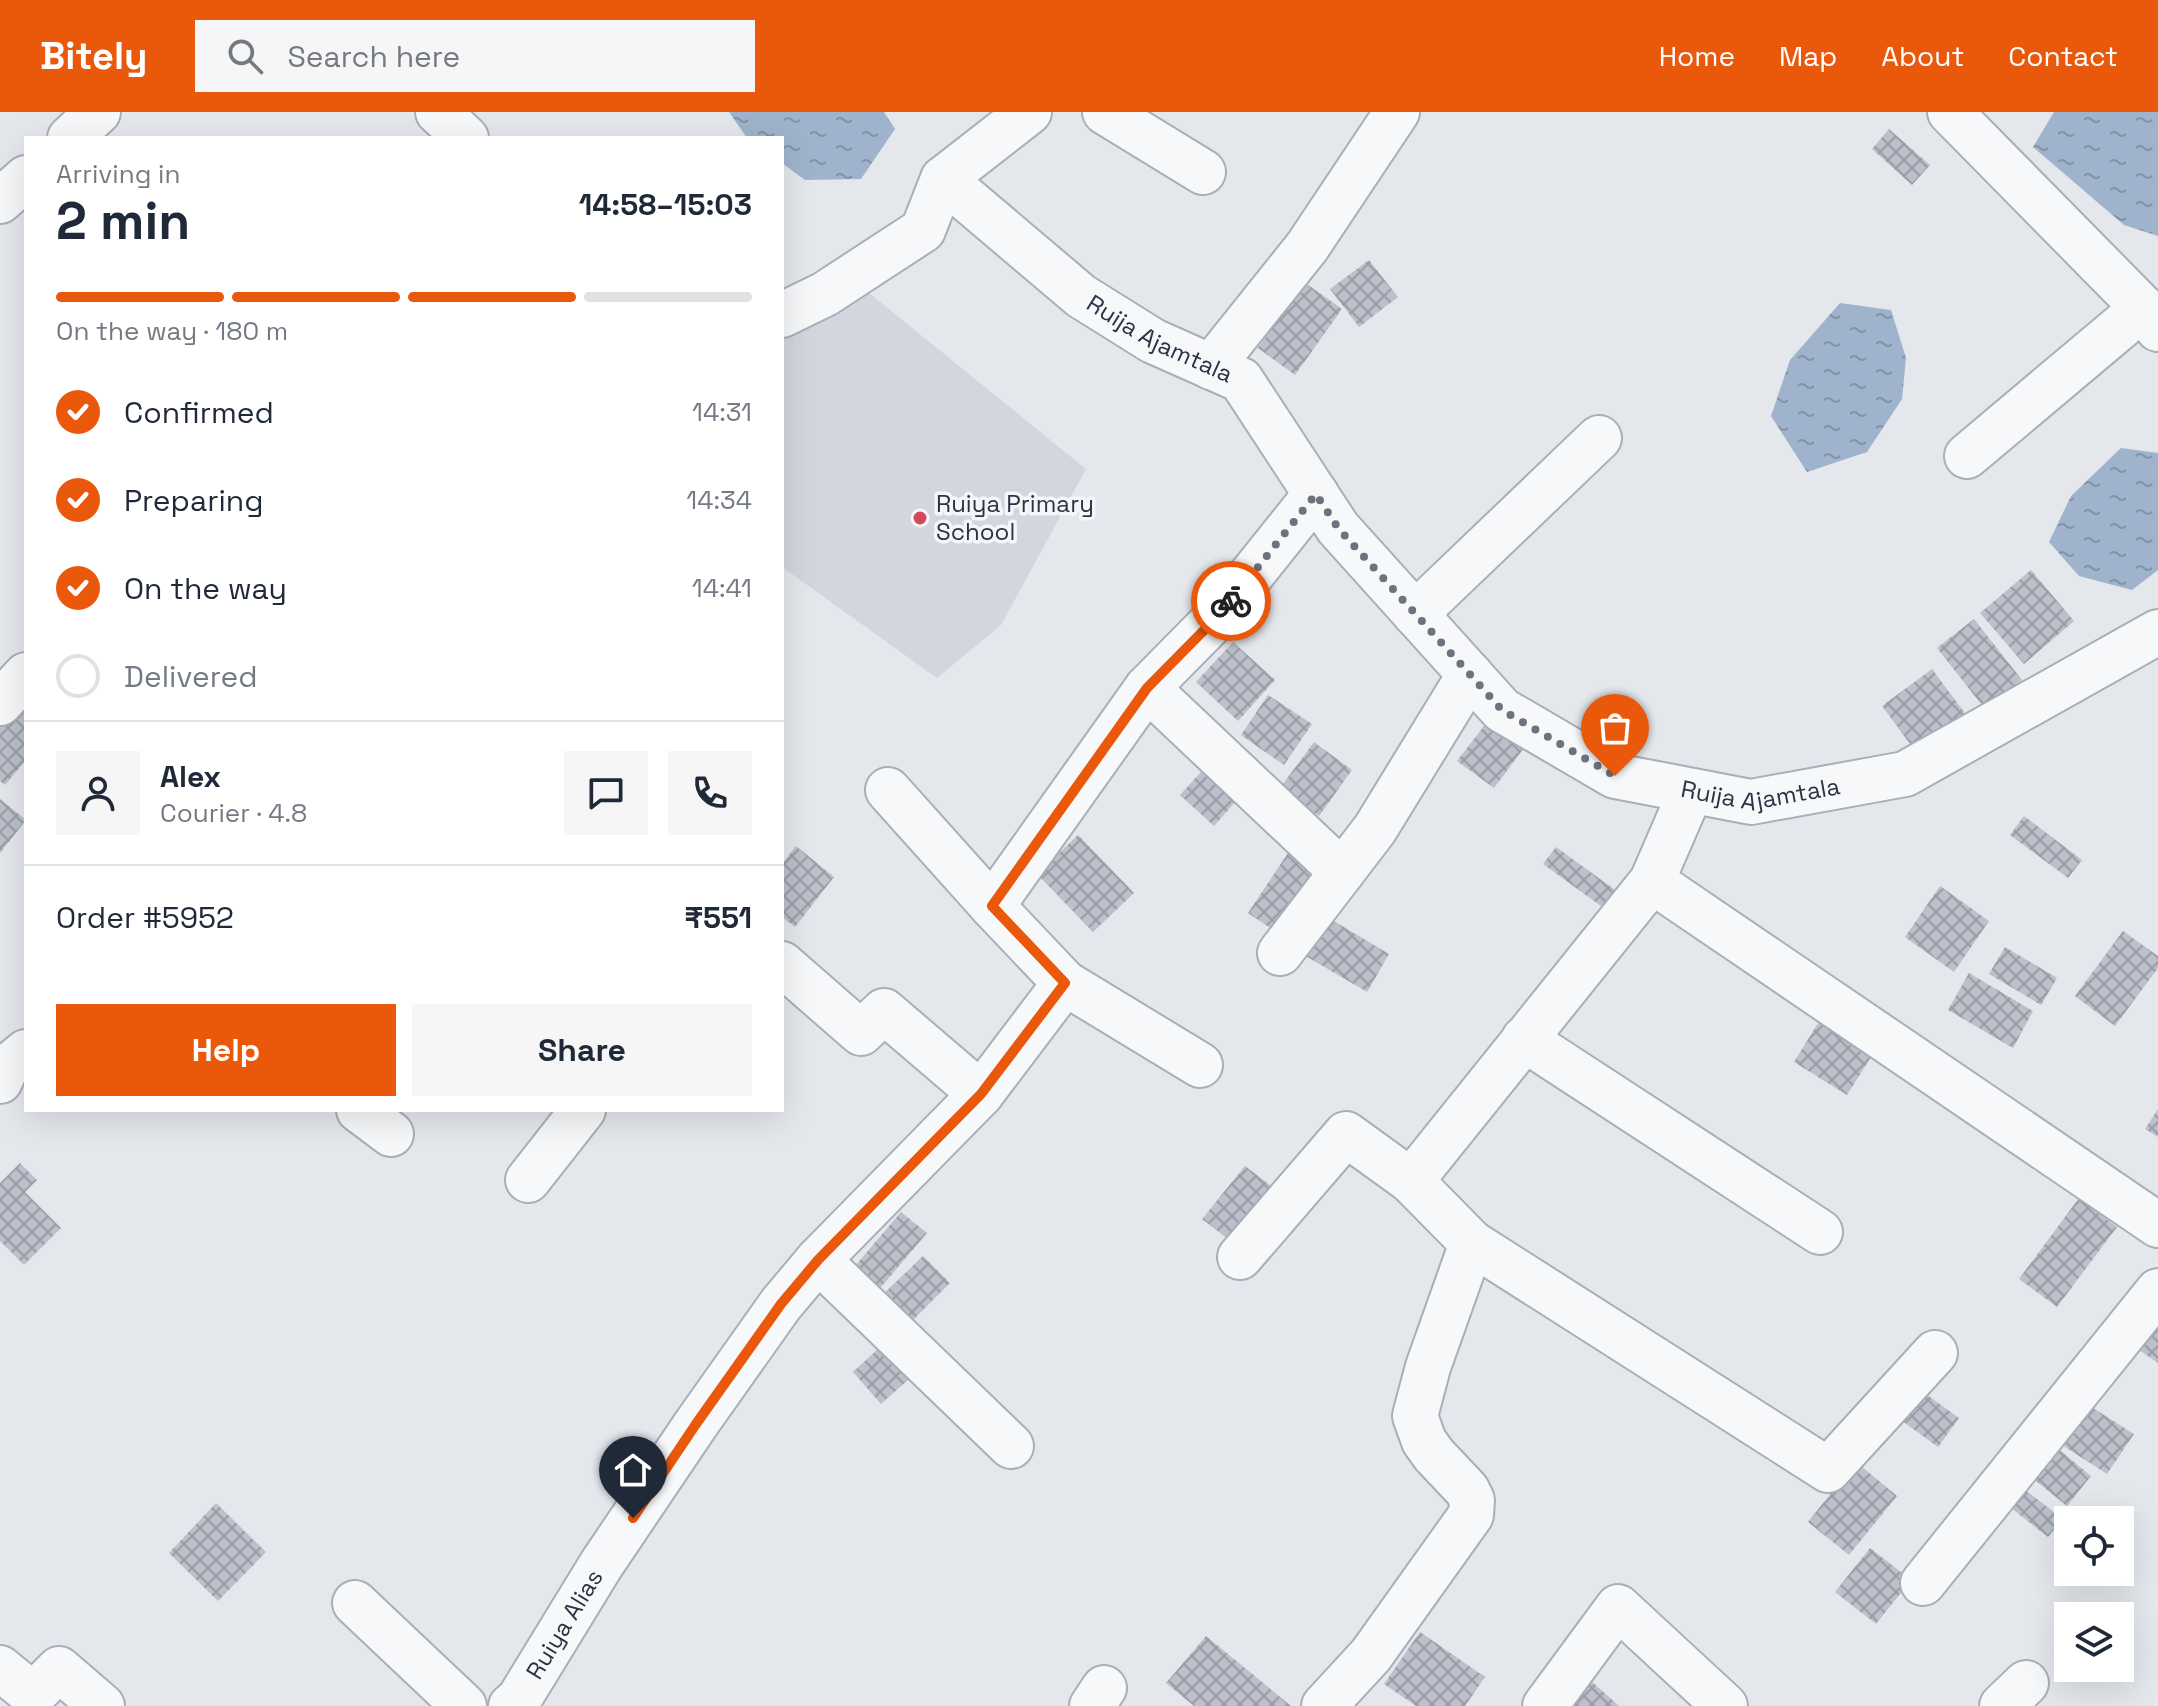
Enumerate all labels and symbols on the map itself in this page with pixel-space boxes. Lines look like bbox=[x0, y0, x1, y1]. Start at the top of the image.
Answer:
street label: Ruija Ajamtala bbox=[1081, 287, 1238, 390]
place label: Ruiya Primary School bbox=[936, 488, 1094, 547]
marker: Ruiya Primary School bbox=[911, 509, 929, 527]
courier bbox=[1191, 561, 1271, 641]
pin bbox=[1581, 694, 1649, 776]
street label: Ruija Ajamtala bbox=[1679, 770, 1843, 818]
pin bbox=[599, 1436, 667, 1518]
street label: Ruiya Alias bbox=[519, 1563, 610, 1685]

